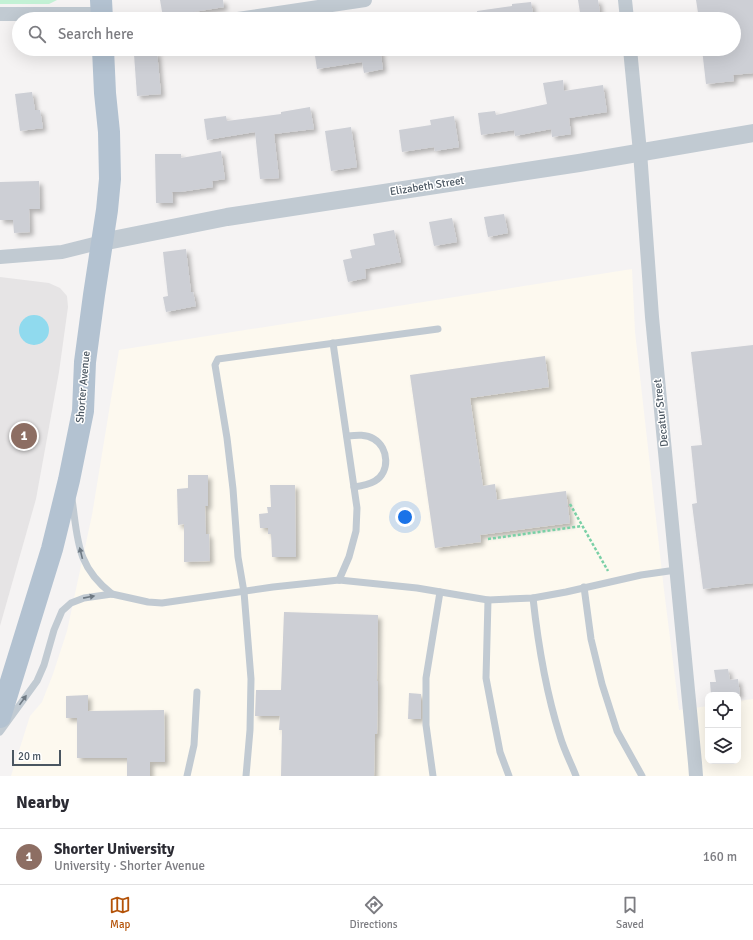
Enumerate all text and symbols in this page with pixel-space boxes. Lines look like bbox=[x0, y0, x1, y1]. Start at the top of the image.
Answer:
search box bbox=[12, 12, 741, 56]
icon: search bbox=[26, 23, 48, 45]
text: Search here bbox=[58, 25, 134, 43]
street label: Elizabeth Street bbox=[389, 174, 465, 198]
street label: Shorter Avenue bbox=[73, 350, 93, 424]
street label: Decatur Street bbox=[651, 378, 671, 448]
pin: 1 bbox=[11, 421, 37, 451]
your location bbox=[395, 507, 415, 527]
one-way arrow bbox=[78, 546, 84, 559]
one-way arrow bbox=[83, 593, 96, 599]
map controls bbox=[705, 692, 741, 764]
button: locate bbox=[705, 692, 741, 728]
one-way arrow bbox=[19, 695, 27, 706]
button: layers bbox=[705, 728, 741, 764]
scale bar bbox=[12, 748, 61, 767]
text: 20 m bbox=[18, 750, 41, 763]
text: Nearby bbox=[16, 792, 69, 813]
text: Shorter University bbox=[54, 840, 175, 858]
text: 1 bbox=[25, 849, 33, 865]
text: 160 m bbox=[703, 849, 737, 865]
text: University · Shorter Avenue bbox=[54, 858, 205, 874]
tab: Map bbox=[109, 894, 131, 931]
tab: Directions bbox=[350, 894, 398, 931]
tab: Saved bbox=[616, 894, 644, 931]

